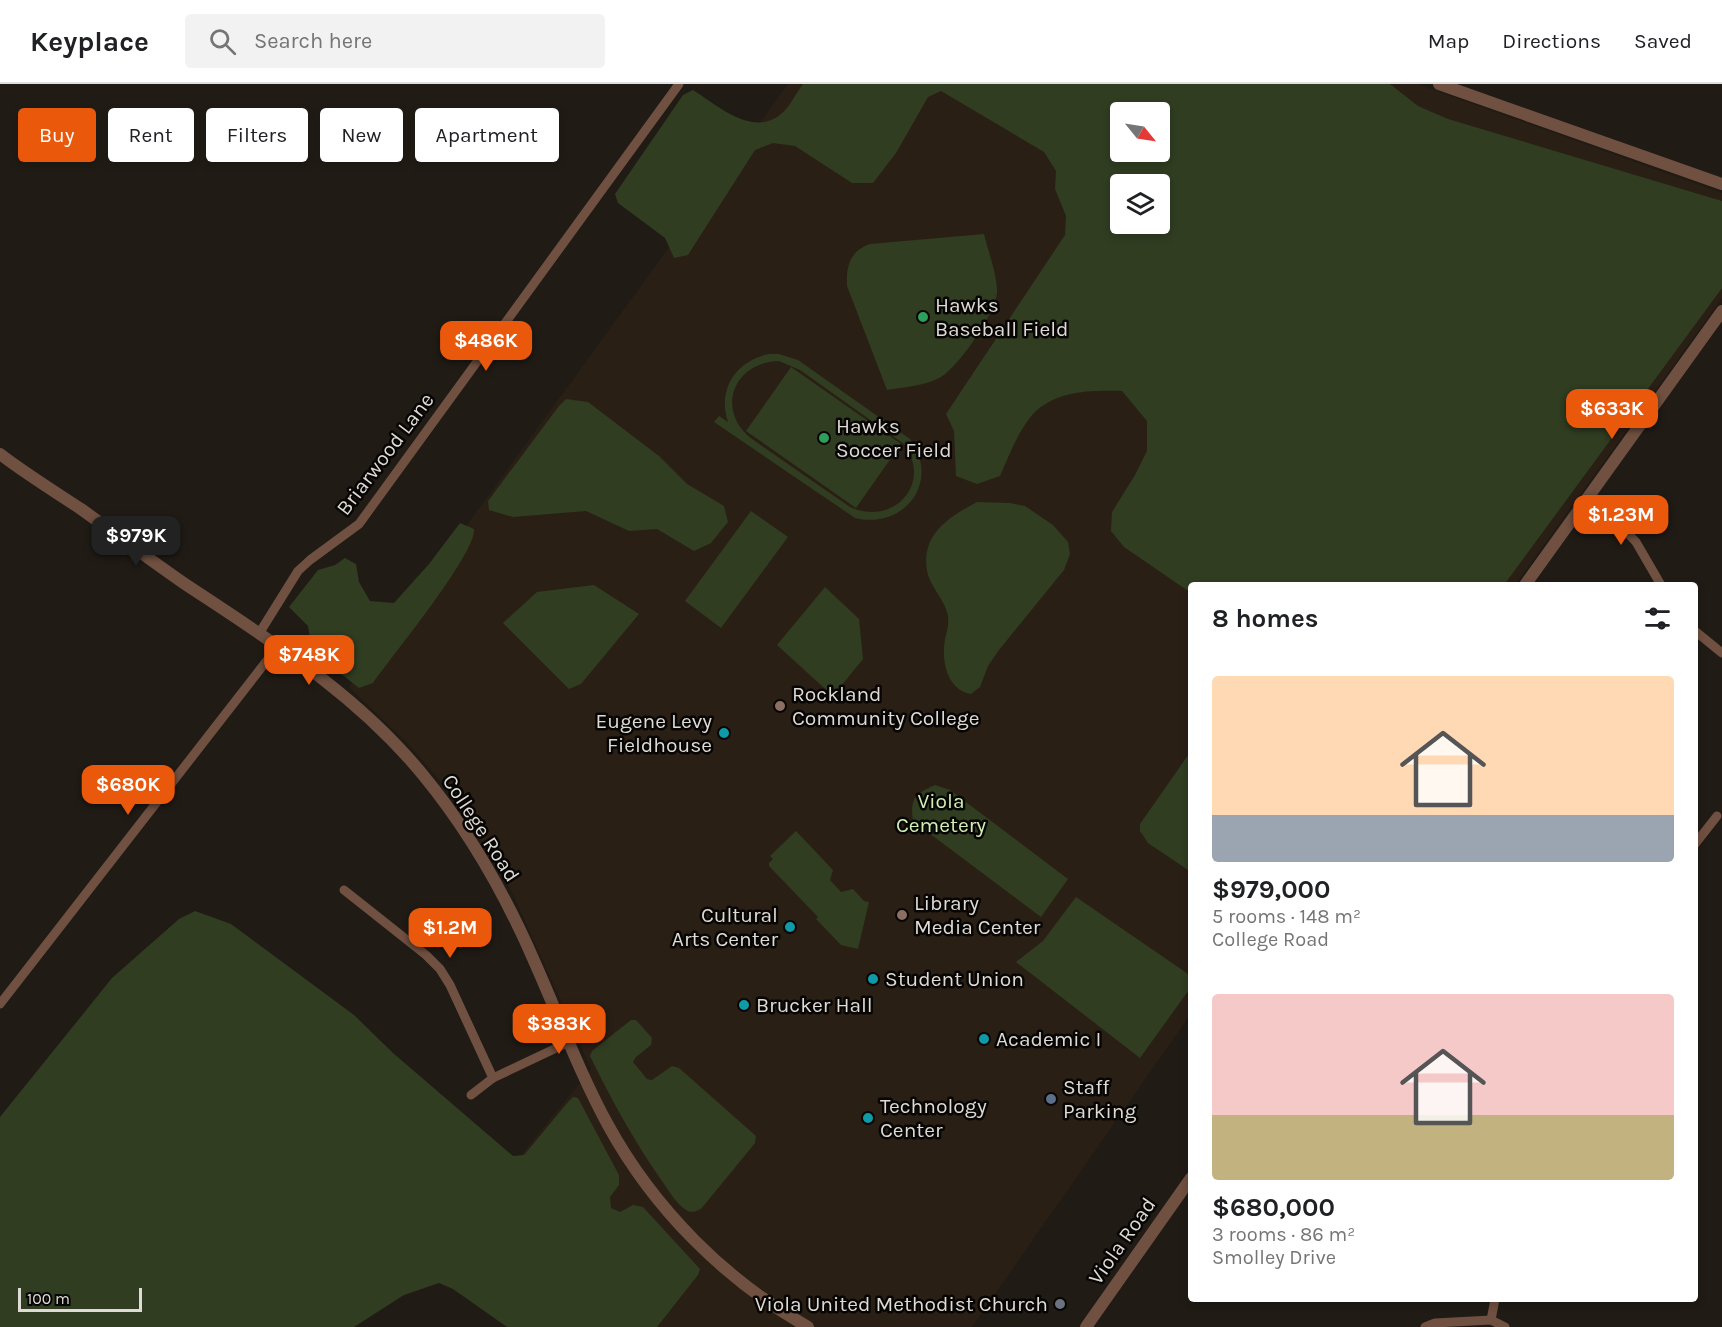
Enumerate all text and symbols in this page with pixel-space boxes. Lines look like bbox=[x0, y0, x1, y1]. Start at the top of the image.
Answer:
search box bbox=[185, 14, 605, 68]
text: Keyplace bbox=[30, 25, 149, 58]
icon: search bbox=[206, 25, 239, 58]
text: Search here bbox=[254, 28, 372, 54]
text: Map bbox=[1428, 29, 1469, 53]
text: Directions bbox=[1502, 29, 1601, 53]
text: Saved bbox=[1634, 29, 1692, 53]
north arrow bbox=[1110, 102, 1170, 162]
map controls bbox=[1110, 102, 1170, 234]
chip: Buy bbox=[18, 108, 96, 162]
chip: Rent bbox=[108, 108, 194, 162]
chip: Filters bbox=[206, 108, 308, 162]
chip: New bbox=[320, 108, 403, 162]
chip: Apartment bbox=[415, 108, 559, 162]
button: layers bbox=[1110, 174, 1170, 234]
place label: Hawks Baseball Field bbox=[935, 293, 1069, 341]
marker: Hawks Baseball Field bbox=[916, 310, 930, 324]
pin: $486K bbox=[444, 321, 528, 372]
text: $486K bbox=[454, 329, 518, 352]
street label: Briarwood Lane bbox=[331, 388, 439, 520]
pin: $633K bbox=[1570, 389, 1654, 440]
text: $633K bbox=[1580, 397, 1644, 420]
place label: Hawks Soccer Field bbox=[836, 414, 952, 462]
marker: Hawks Soccer Field bbox=[817, 431, 831, 445]
pin: $1.23M bbox=[1572, 495, 1670, 546]
text: $1.23M bbox=[1587, 503, 1655, 526]
pin: $979K bbox=[94, 516, 178, 567]
text: $979K bbox=[105, 524, 167, 547]
icon: filters bbox=[1641, 602, 1674, 635]
text: 8 homes bbox=[1212, 603, 1318, 634]
pin: $748K bbox=[267, 635, 351, 686]
text: $748K bbox=[278, 643, 340, 666]
place label: Rockland Community College bbox=[792, 682, 979, 730]
marker: Rockland Community College bbox=[773, 699, 787, 713]
place label: Eugene Levy Fieldhouse bbox=[595, 709, 712, 757]
icon: home bbox=[1389, 715, 1497, 823]
marker: Eugene Levy Fieldhouse bbox=[717, 726, 731, 740]
pin: $680K bbox=[86, 765, 170, 816]
street label: College Road bbox=[437, 770, 525, 886]
text: $680K bbox=[96, 773, 160, 796]
park label: Viola Cemetery bbox=[896, 789, 986, 837]
text: $979,000 bbox=[1212, 874, 1330, 905]
place label: Library Media Center bbox=[914, 891, 1041, 939]
place label: Cultural Arts Center bbox=[672, 903, 778, 951]
text: 5 rooms · 148 m² bbox=[1212, 905, 1361, 928]
pin: $1.2M bbox=[408, 908, 492, 959]
marker: Library Media Center bbox=[895, 908, 909, 922]
text: $1.2M bbox=[423, 916, 477, 939]
marker: Cultural Arts Center bbox=[783, 920, 797, 934]
text: College Road bbox=[1212, 928, 1329, 951]
place label: Student Union bbox=[885, 967, 1024, 991]
marker: Student Union bbox=[866, 972, 880, 986]
place label: Brucker Hall bbox=[756, 993, 873, 1017]
marker: Brucker Hall bbox=[737, 998, 751, 1012]
pin: $383K bbox=[517, 1004, 601, 1055]
text: $383K bbox=[527, 1012, 591, 1035]
place label: Academic I bbox=[996, 1027, 1101, 1051]
marker: Academic I bbox=[977, 1032, 991, 1046]
icon: home bbox=[1389, 1033, 1497, 1141]
place label: Staff Parking bbox=[1063, 1075, 1137, 1123]
marker: Staff Parking bbox=[1044, 1092, 1058, 1106]
place label: Technology Center bbox=[880, 1094, 987, 1142]
marker: Technology Center bbox=[861, 1111, 875, 1125]
text: $680,000 bbox=[1212, 1192, 1335, 1223]
street label: Viola Road bbox=[1083, 1193, 1161, 1289]
text: 3 rooms · 86 m² bbox=[1212, 1223, 1355, 1246]
text: Smolley Drive bbox=[1212, 1246, 1336, 1269]
scale bar bbox=[18, 1285, 142, 1312]
text: 100 m bbox=[27, 1289, 70, 1308]
place label: Viola United Methodist Church bbox=[755, 1292, 1048, 1316]
marker: Viola United Methodist Church bbox=[1053, 1297, 1067, 1311]

